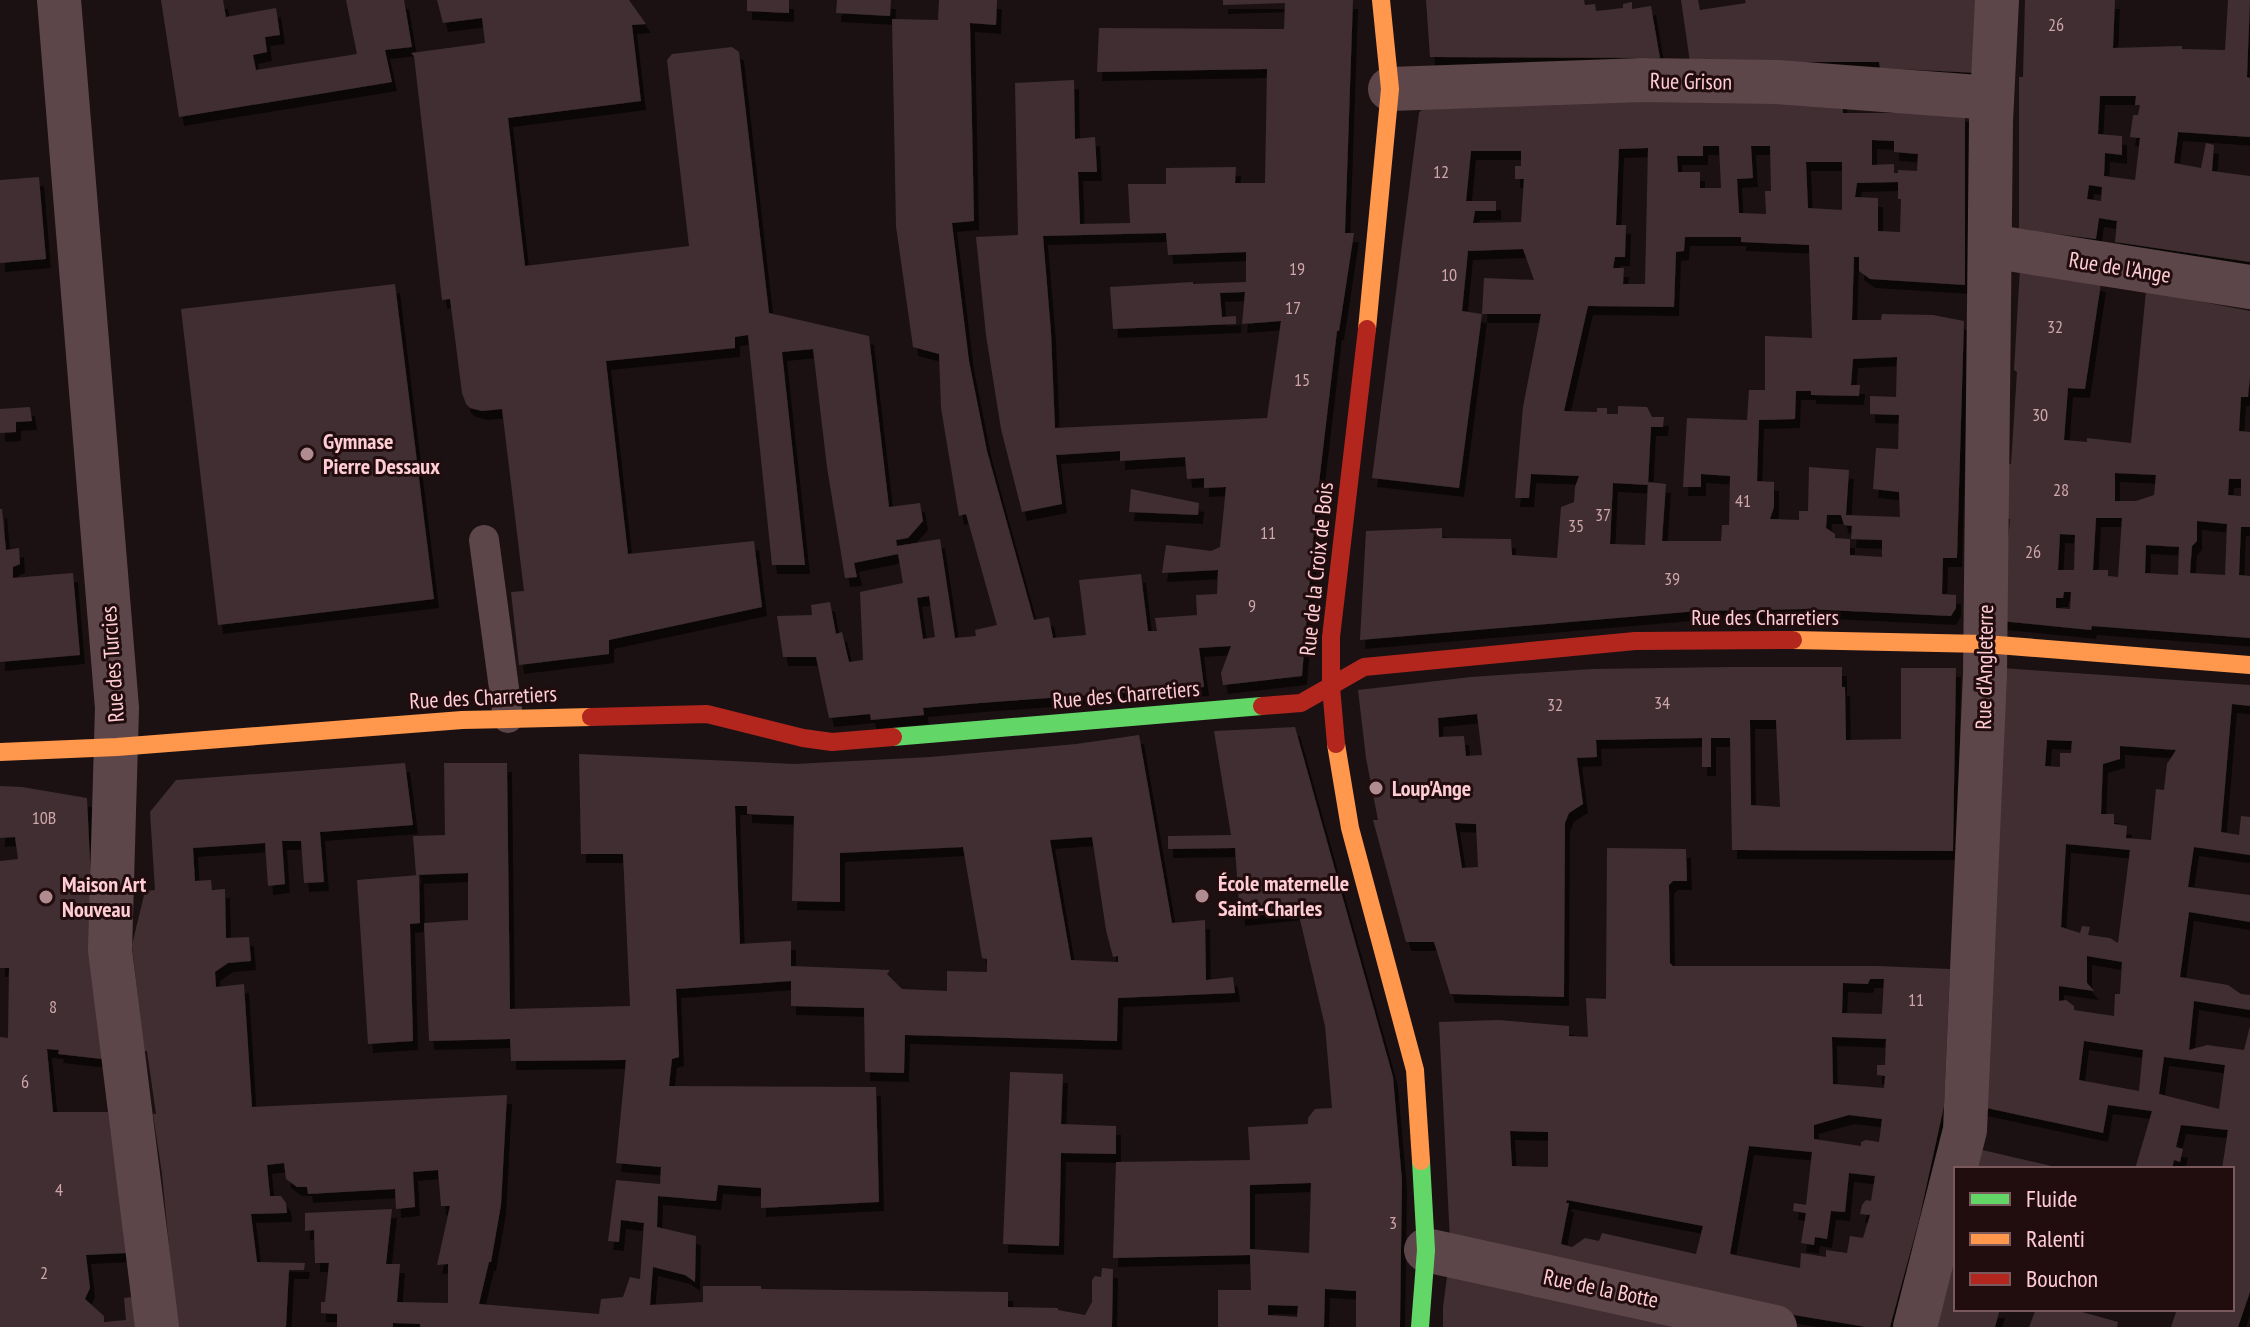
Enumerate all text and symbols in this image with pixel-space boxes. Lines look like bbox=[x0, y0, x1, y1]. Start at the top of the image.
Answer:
house number: 26 bbox=[2048, 13, 2064, 36]
street label: Rue Grison bbox=[1650, 66, 1732, 96]
house number: 12 bbox=[1433, 160, 1449, 183]
street label: Rue de l'Ange bbox=[2067, 245, 2173, 289]
house number: 19 bbox=[1289, 257, 1305, 280]
house number: 10 bbox=[1441, 263, 1457, 286]
house number: 17 bbox=[1285, 296, 1301, 319]
house number: 32 bbox=[2047, 315, 2063, 338]
house number: 15 bbox=[1294, 368, 1310, 391]
house number: 30 bbox=[2032, 403, 2048, 426]
place label: Gymnase Pierre Dessaux bbox=[323, 427, 440, 480]
marker: Gymnase Pierre Dessaux bbox=[298, 445, 316, 463]
house number: 28 bbox=[2053, 478, 2069, 501]
street label: Rue de la Croix de Bois bbox=[1293, 481, 1339, 657]
house number: 41 bbox=[1735, 489, 1751, 512]
house number: 37 bbox=[1595, 503, 1611, 526]
house number: 35 bbox=[1568, 514, 1584, 537]
house number: 11 bbox=[1260, 521, 1276, 544]
house number: 26 bbox=[2025, 540, 2041, 563]
house number: 39 bbox=[1664, 567, 1680, 590]
house number: 9 bbox=[1248, 594, 1256, 617]
street label: Rue des Charretiers bbox=[1691, 603, 1839, 631]
street label: Rue d'Angleterre bbox=[1969, 604, 1999, 730]
street label: Rue des Turcies bbox=[94, 605, 130, 723]
street label: Rue des Charretiers bbox=[1051, 674, 1201, 714]
street label: Rue des Charretiers bbox=[409, 679, 557, 715]
house number: 34 bbox=[1654, 691, 1670, 714]
house number: 32 bbox=[1547, 693, 1563, 716]
place label: Loup'Ange bbox=[1392, 774, 1471, 802]
marker: Loup'Ange bbox=[1367, 779, 1385, 797]
house number: 10B bbox=[32, 806, 56, 829]
place label: École maternelle Saint-Charles bbox=[1218, 869, 1349, 922]
place label: Maison Art Nouveau bbox=[62, 870, 147, 923]
marker: École maternelle Saint-Charles bbox=[1193, 887, 1211, 905]
marker: Maison Art Nouveau bbox=[37, 888, 55, 906]
house number: 11 bbox=[1908, 988, 1924, 1011]
house number: 8 bbox=[49, 995, 57, 1018]
house number: 6 bbox=[21, 1070, 29, 1093]
legend bbox=[1954, 1167, 2234, 1311]
house number: 4 bbox=[55, 1178, 63, 1201]
text: Fluide bbox=[2026, 1183, 2077, 1214]
house number: 3 bbox=[1389, 1211, 1397, 1234]
text: Ralenti bbox=[2026, 1223, 2085, 1254]
house number: 2 bbox=[40, 1261, 48, 1284]
street label: Rue de la Botte bbox=[1541, 1262, 1661, 1314]
text: Bouchon bbox=[2026, 1263, 2098, 1294]

